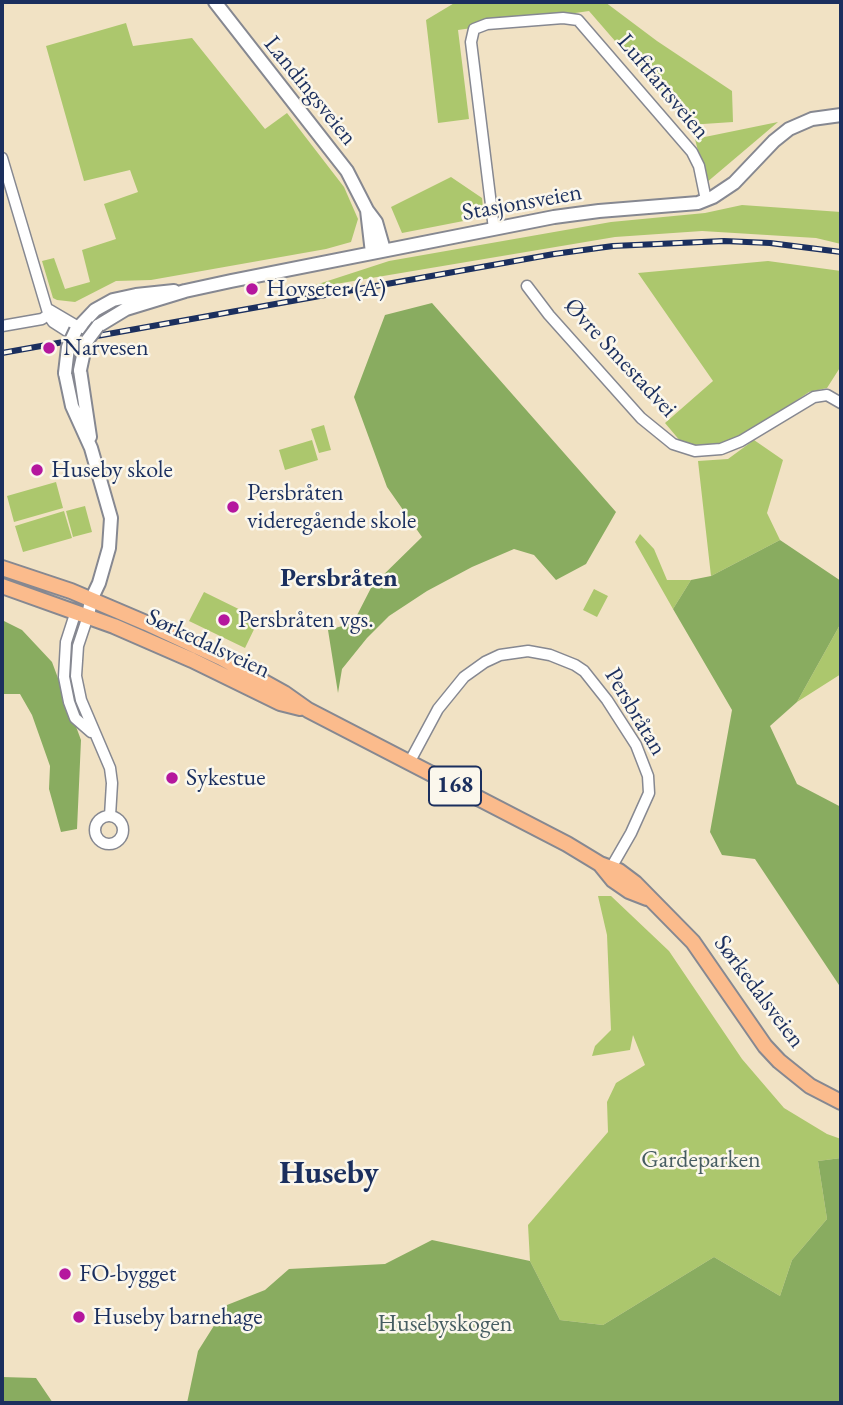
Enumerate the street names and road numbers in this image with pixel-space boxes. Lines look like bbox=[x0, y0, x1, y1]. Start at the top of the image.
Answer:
street label: Luftfartsveien bbox=[611, 28, 715, 146]
street label: Landingsveien bbox=[257, 31, 363, 151]
street label: Stasjonsveien bbox=[460, 178, 584, 228]
street label: Øvre Smestadvei bbox=[557, 292, 683, 424]
street label: Sørkedalsveien bbox=[141, 603, 275, 685]
street label: Persbråtan bbox=[598, 663, 672, 761]
road number: 168 bbox=[429, 766, 481, 806]
street label: Sørkedalsveien bbox=[707, 930, 811, 1054]

